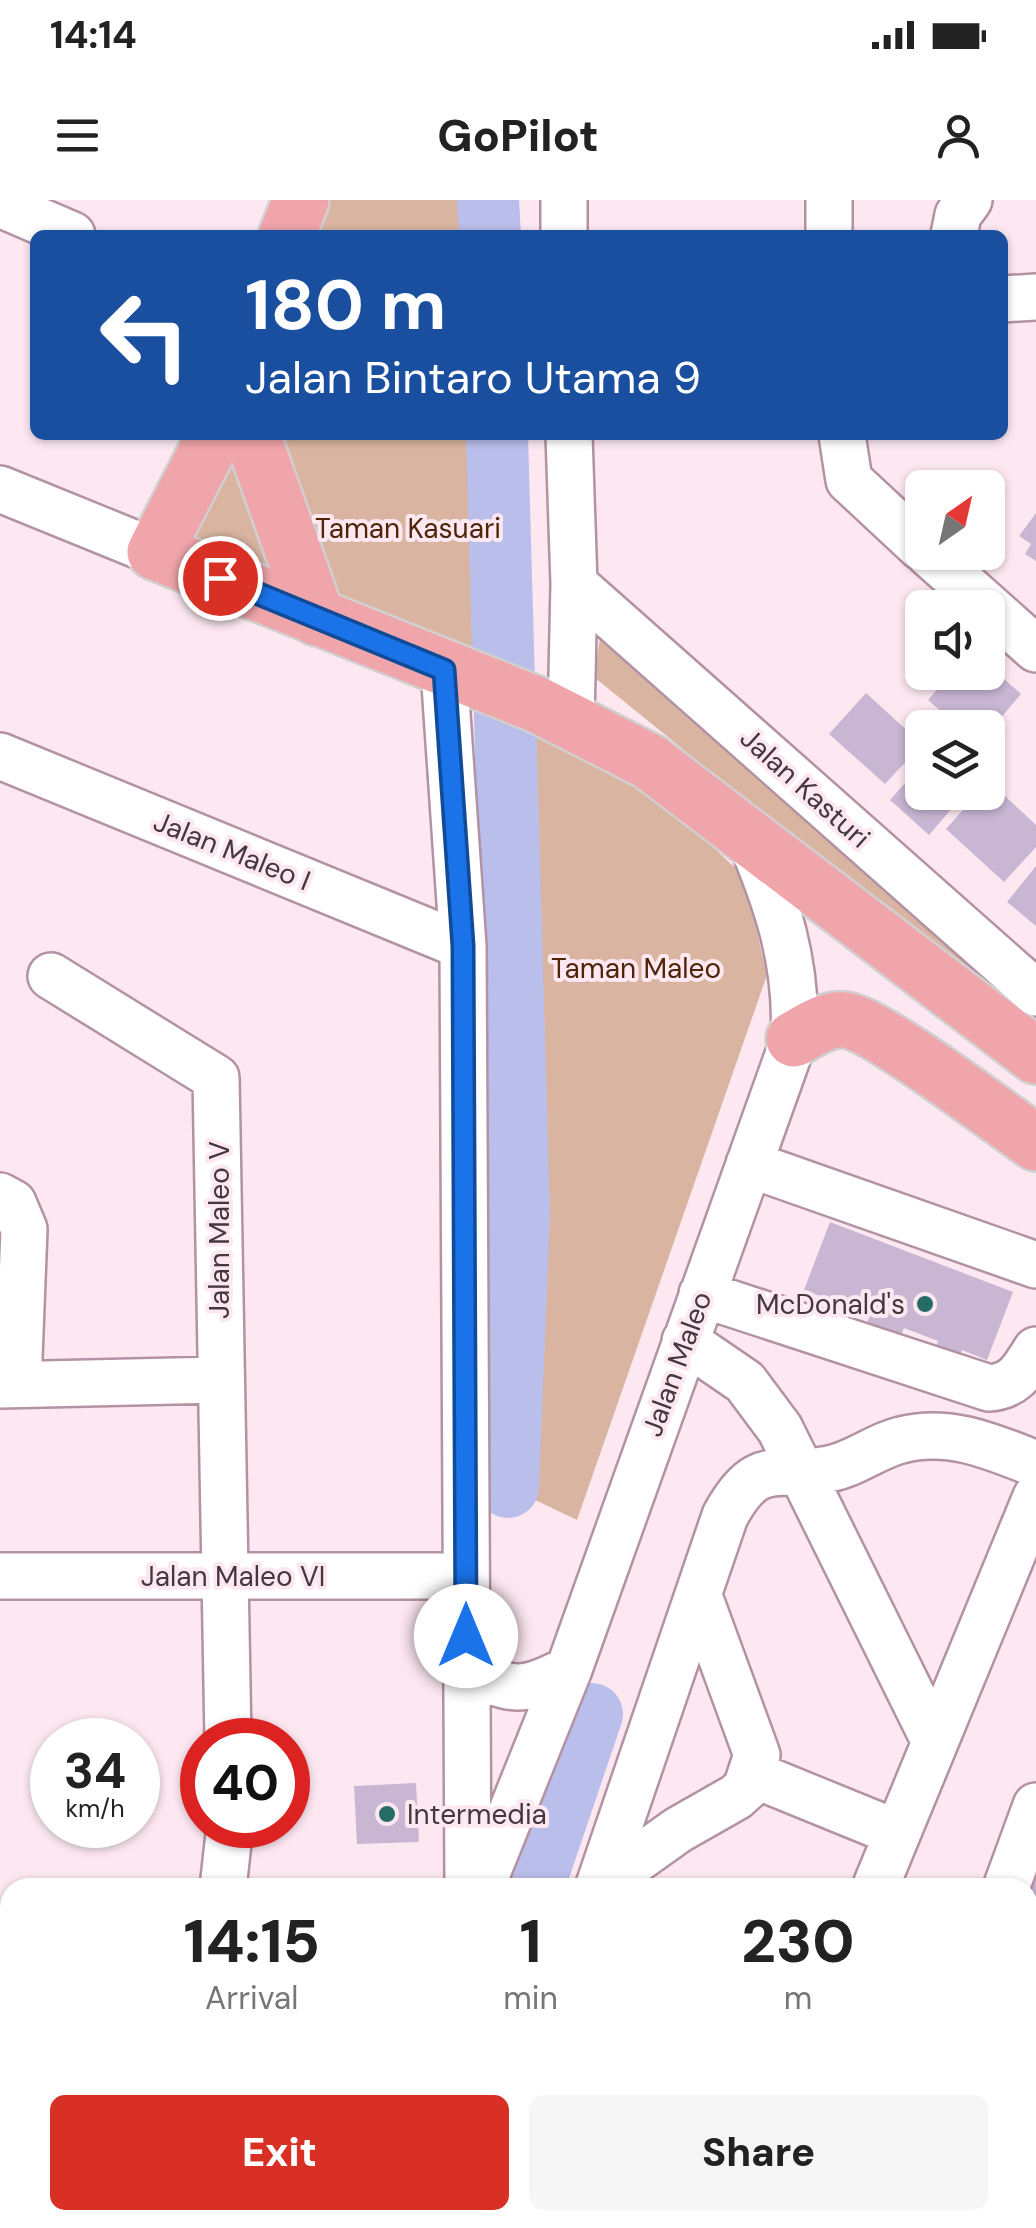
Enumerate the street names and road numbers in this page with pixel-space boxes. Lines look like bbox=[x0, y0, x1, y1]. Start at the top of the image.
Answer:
street label: Jalan Kasturi bbox=[732, 720, 878, 856]
street label: Jalan Maleo I bbox=[148, 803, 316, 899]
street label: Jalan Maleo V bbox=[201, 1141, 238, 1319]
street label: Jalan Maleo bbox=[634, 1286, 720, 1442]
street label: Jalan Maleo VI bbox=[141, 1558, 325, 1595]

